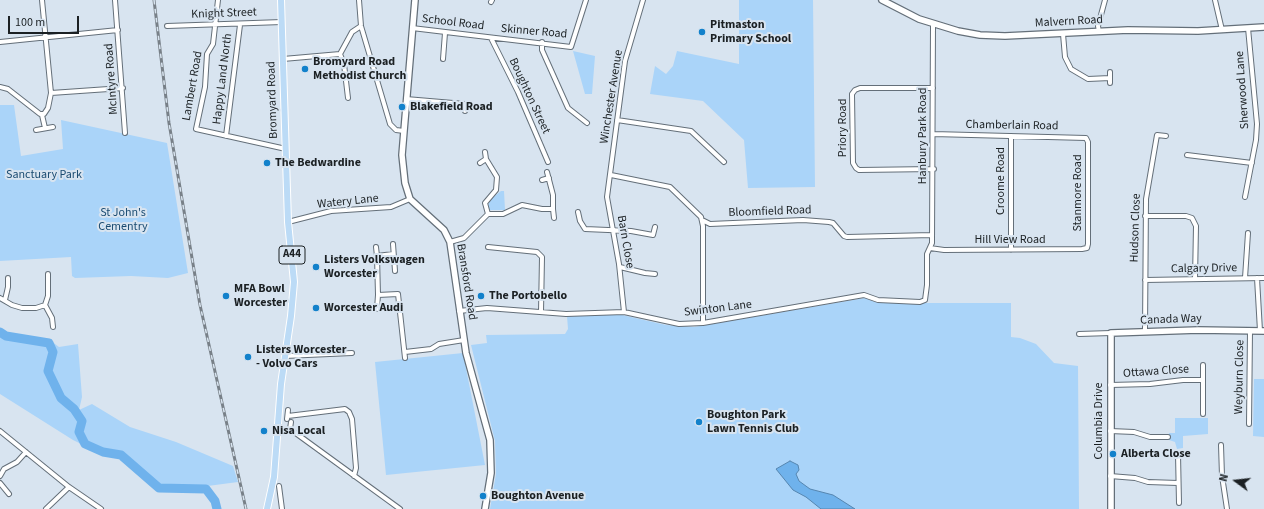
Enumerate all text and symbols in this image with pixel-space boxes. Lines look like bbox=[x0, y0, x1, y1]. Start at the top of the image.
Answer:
street label: Knight Street bbox=[191, 6, 257, 22]
scale bar bbox=[10, 8, 81, 34]
street label: School Road bbox=[421, 12, 485, 34]
street label: Malvern Road bbox=[1035, 13, 1103, 31]
text: 100 m bbox=[15, 14, 45, 31]
place label: Pitmaston Primary School bbox=[710, 18, 791, 46]
street label: Skinner Road bbox=[500, 22, 568, 42]
marker: Pitmaston Primary School bbox=[697, 27, 707, 37]
street label: Happy Land North bbox=[210, 33, 236, 125]
street label: McIntyre Road bbox=[102, 43, 122, 115]
street label: Winchester Avenue bbox=[597, 49, 627, 145]
street label: Lambert Road bbox=[180, 50, 206, 122]
street label: Sherwood Lane bbox=[1233, 50, 1253, 130]
place label: Bromyard Road Methodist Church bbox=[313, 55, 406, 83]
street label: Boughton Street bbox=[505, 56, 553, 136]
street label: Bromyard Road bbox=[264, 61, 282, 139]
marker: Bromyard Road Methodist Church bbox=[300, 64, 310, 74]
street label: Hanbury Park Road bbox=[916, 88, 930, 184]
street label: Priory Road bbox=[836, 99, 850, 157]
place label: Blakefield Road bbox=[410, 100, 493, 114]
marker: Blakefield Road bbox=[397, 102, 407, 112]
street label: Chamberlain Road bbox=[965, 118, 1059, 134]
street label: Croome Road bbox=[994, 147, 1008, 215]
street label: Stanmore Road bbox=[1071, 154, 1085, 232]
place label: The Bedwardine bbox=[275, 156, 361, 170]
marker: The Bedwardine bbox=[262, 158, 272, 168]
park label: Sanctuary Park bbox=[6, 168, 82, 182]
street label: Watery Lane bbox=[317, 192, 379, 212]
street label: Hudson Close bbox=[1128, 193, 1144, 263]
street label: Bloomfield Road bbox=[728, 203, 812, 221]
park label: St John's Cementry bbox=[98, 206, 148, 234]
street label: Barn Close bbox=[613, 214, 637, 270]
street label: Hill View Road bbox=[974, 233, 1046, 247]
street label: Bransford Road bbox=[453, 243, 479, 321]
road number: A44 bbox=[279, 246, 305, 264]
place label: Listers Volkswagen Worcester bbox=[324, 253, 425, 281]
street label: Calgary Drive bbox=[1171, 261, 1237, 277]
marker: Listers Volkswagen Worcester bbox=[311, 262, 321, 272]
place label: MFA Bowl Worcester bbox=[234, 282, 287, 310]
place label: The Portobello bbox=[489, 289, 567, 303]
marker: MFA Bowl Worcester bbox=[221, 291, 231, 301]
marker: The Portobello bbox=[476, 291, 486, 301]
street label: Swinton Lane bbox=[683, 298, 753, 320]
place label: Worcester Audi bbox=[324, 301, 403, 315]
marker: Worcester Audi bbox=[311, 303, 321, 313]
street label: Canada Way bbox=[1140, 312, 1202, 328]
street label: Weyburn Close bbox=[1232, 340, 1248, 414]
place label: Listers Worcester - Volvo Cars bbox=[256, 343, 347, 371]
marker: Listers Worcester - Volvo Cars bbox=[243, 352, 253, 362]
street label: Ottawa Close bbox=[1123, 363, 1189, 381]
street label: Columbia Drive bbox=[1092, 383, 1106, 459]
place label: Boughton Park Lawn Tennis Club bbox=[707, 408, 799, 436]
marker: Boughton Park Lawn Tennis Club bbox=[694, 417, 704, 427]
place label: Nisa Local bbox=[272, 424, 325, 438]
marker: Nisa Local bbox=[259, 426, 269, 436]
place label: Alberta Close bbox=[1121, 447, 1191, 461]
marker: Alberta Close bbox=[1108, 449, 1118, 459]
north arrow bbox=[1216, 461, 1256, 501]
text: N bbox=[1216, 472, 1232, 483]
place label: Boughton Avenue bbox=[491, 489, 584, 503]
marker: Boughton Avenue bbox=[478, 491, 488, 501]

